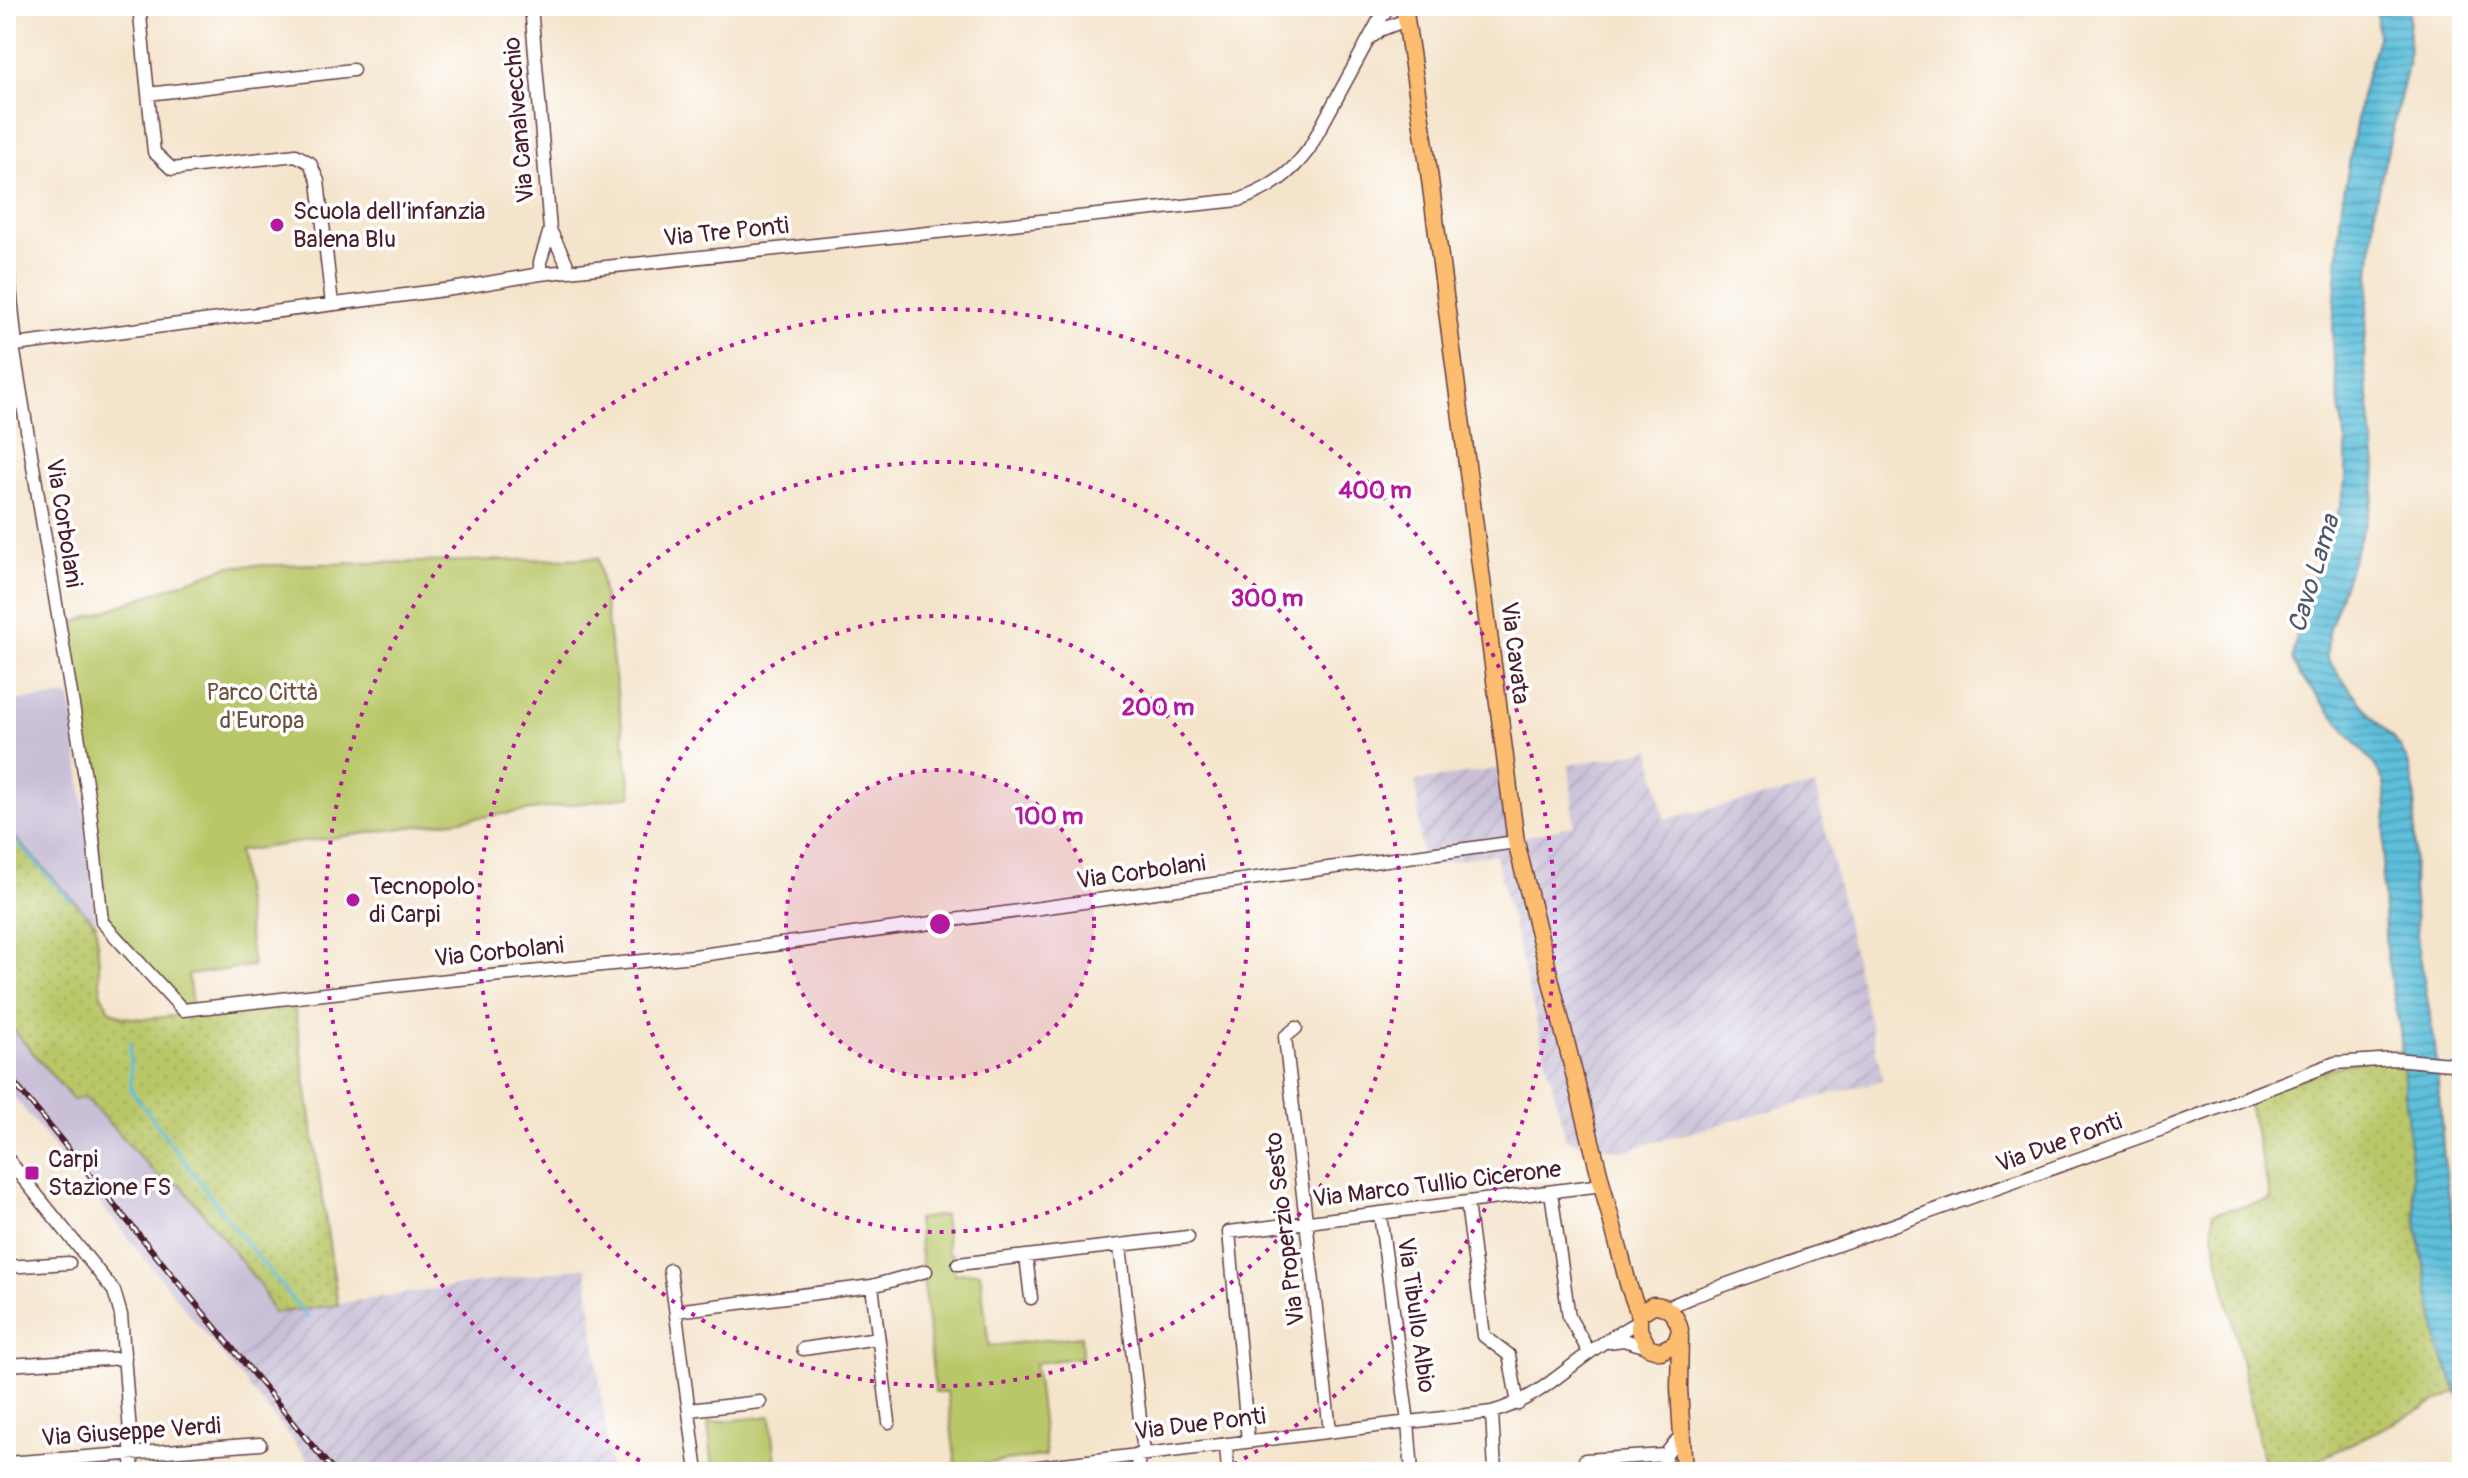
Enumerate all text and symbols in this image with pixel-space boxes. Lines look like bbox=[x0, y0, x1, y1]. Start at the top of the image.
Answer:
street label: Via Canalvecchio bbox=[497, 36, 541, 204]
place label: Scuola dell’infanzia Balena Blu bbox=[293, 197, 486, 254]
street label: Via Tre Ponti bbox=[662, 211, 790, 253]
marker: Scuola dell’infanzia Balena Blu bbox=[268, 216, 286, 234]
street label: Via Corbolani bbox=[40, 457, 88, 589]
text: 400 m bbox=[1338, 476, 1412, 505]
water label: Cavo Lama bbox=[2281, 509, 2348, 637]
text: 300 m bbox=[1231, 584, 1303, 613]
street label: Via Cavata bbox=[1494, 600, 1536, 706]
park label: Parco Città d'Europa bbox=[206, 678, 318, 735]
text: 200 m bbox=[1122, 693, 1194, 722]
text: 100 m bbox=[1015, 802, 1083, 831]
street label: Via Corbolani bbox=[1075, 849, 1207, 895]
place label: Tecnopolo di Carpi bbox=[369, 872, 475, 929]
marker: Tecnopolo di Carpi bbox=[344, 891, 362, 909]
centre of rings bbox=[926, 910, 954, 938]
street label: Via Corbolani bbox=[433, 931, 565, 973]
street label: Via Due Ponti bbox=[1992, 1107, 2126, 1179]
street label: Via Properzio Sesto bbox=[1259, 1130, 1311, 1327]
place label: Carpi Stazione FS bbox=[48, 1145, 171, 1202]
street label: Via Marco Tullio Cicerone bbox=[1311, 1154, 1563, 1214]
marker: Carpi Stazione FS bbox=[23, 1164, 41, 1182]
street label: Via Tibullo Albio bbox=[1391, 1236, 1441, 1394]
street label: Via Due Ponti bbox=[1133, 1402, 1267, 1446]
street label: Via Giuseppe Verdi bbox=[40, 1411, 222, 1453]

